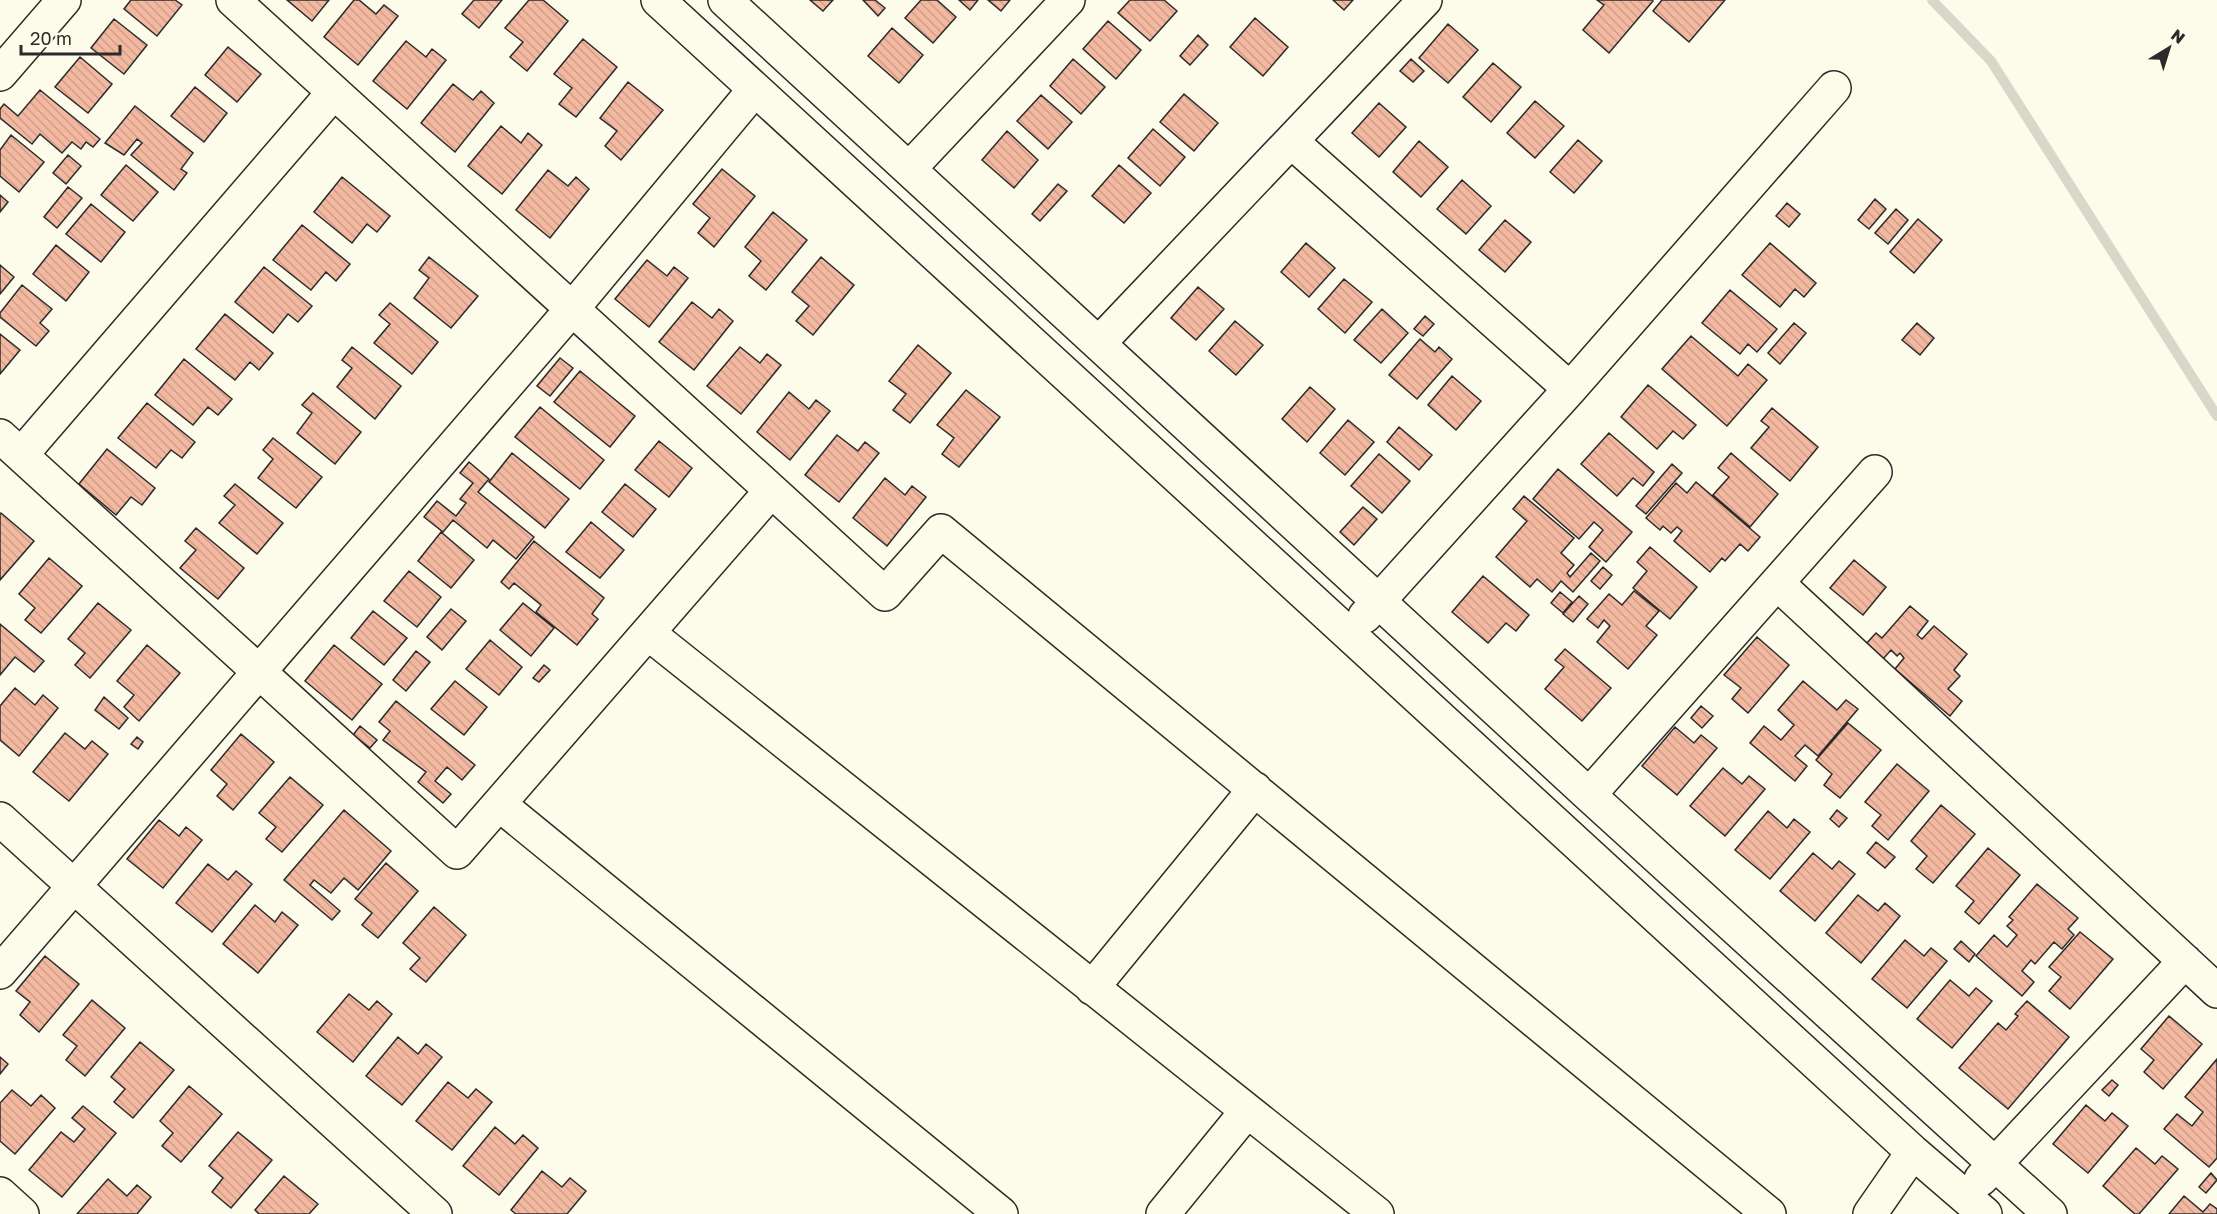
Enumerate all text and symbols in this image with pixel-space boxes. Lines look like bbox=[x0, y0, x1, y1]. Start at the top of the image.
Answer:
scale bar bbox=[21, 18, 120, 56]
north arrow bbox=[2139, 18, 2199, 78]
text: N bbox=[2167, 25, 2189, 48]
text: 20 m bbox=[30, 27, 72, 49]

